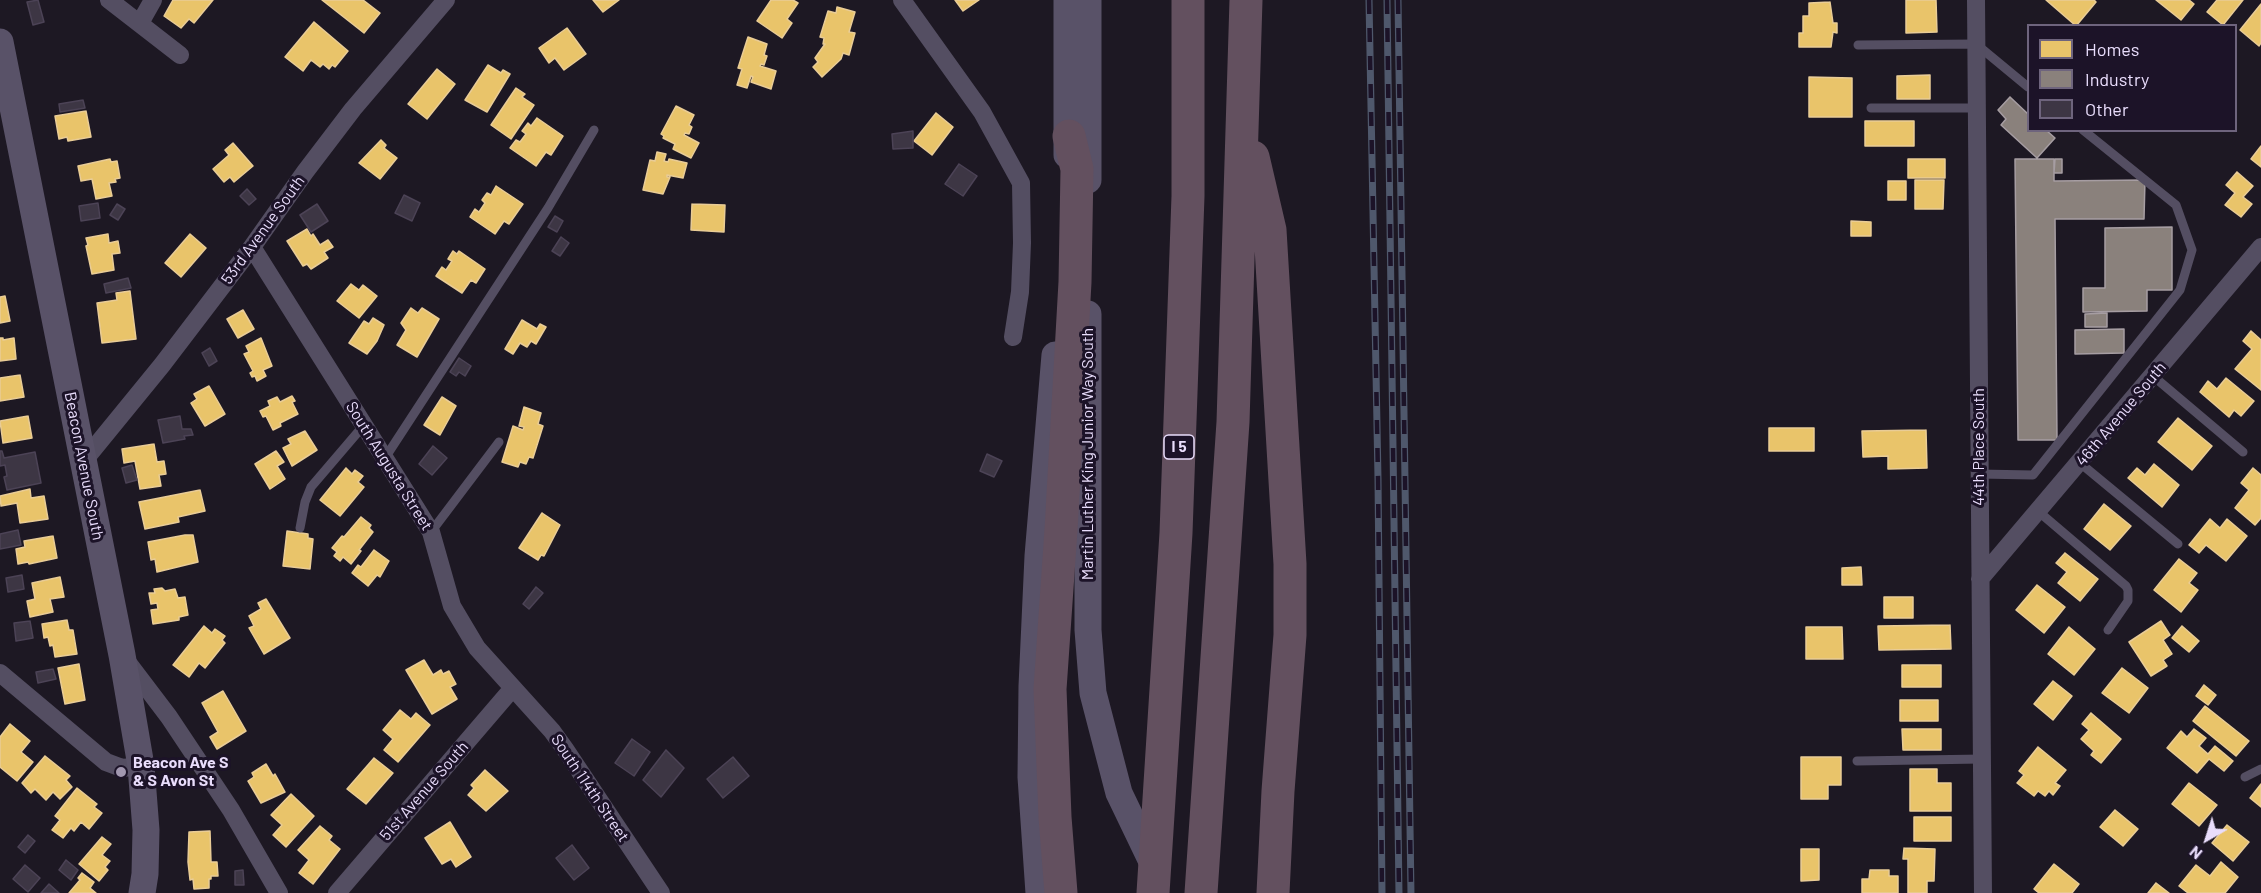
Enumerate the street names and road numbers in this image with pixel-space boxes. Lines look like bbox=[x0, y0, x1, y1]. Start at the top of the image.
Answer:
street label: 53rd Avenue South bbox=[217, 172, 309, 288]
street label: Martin Luther King Junior Way South bbox=[1078, 328, 1098, 580]
street label: 46th Avenue South bbox=[2072, 358, 2170, 470]
street label: 44th Place South bbox=[1969, 388, 1989, 506]
street label: Beacon Avenue South bbox=[60, 390, 108, 542]
street label: South Augusta Street bbox=[342, 398, 436, 534]
road number: I 5 bbox=[1164, 435, 1194, 459]
street label: South 114th Street bbox=[547, 731, 633, 845]
street label: 51st Avenue South bbox=[376, 737, 472, 845]

